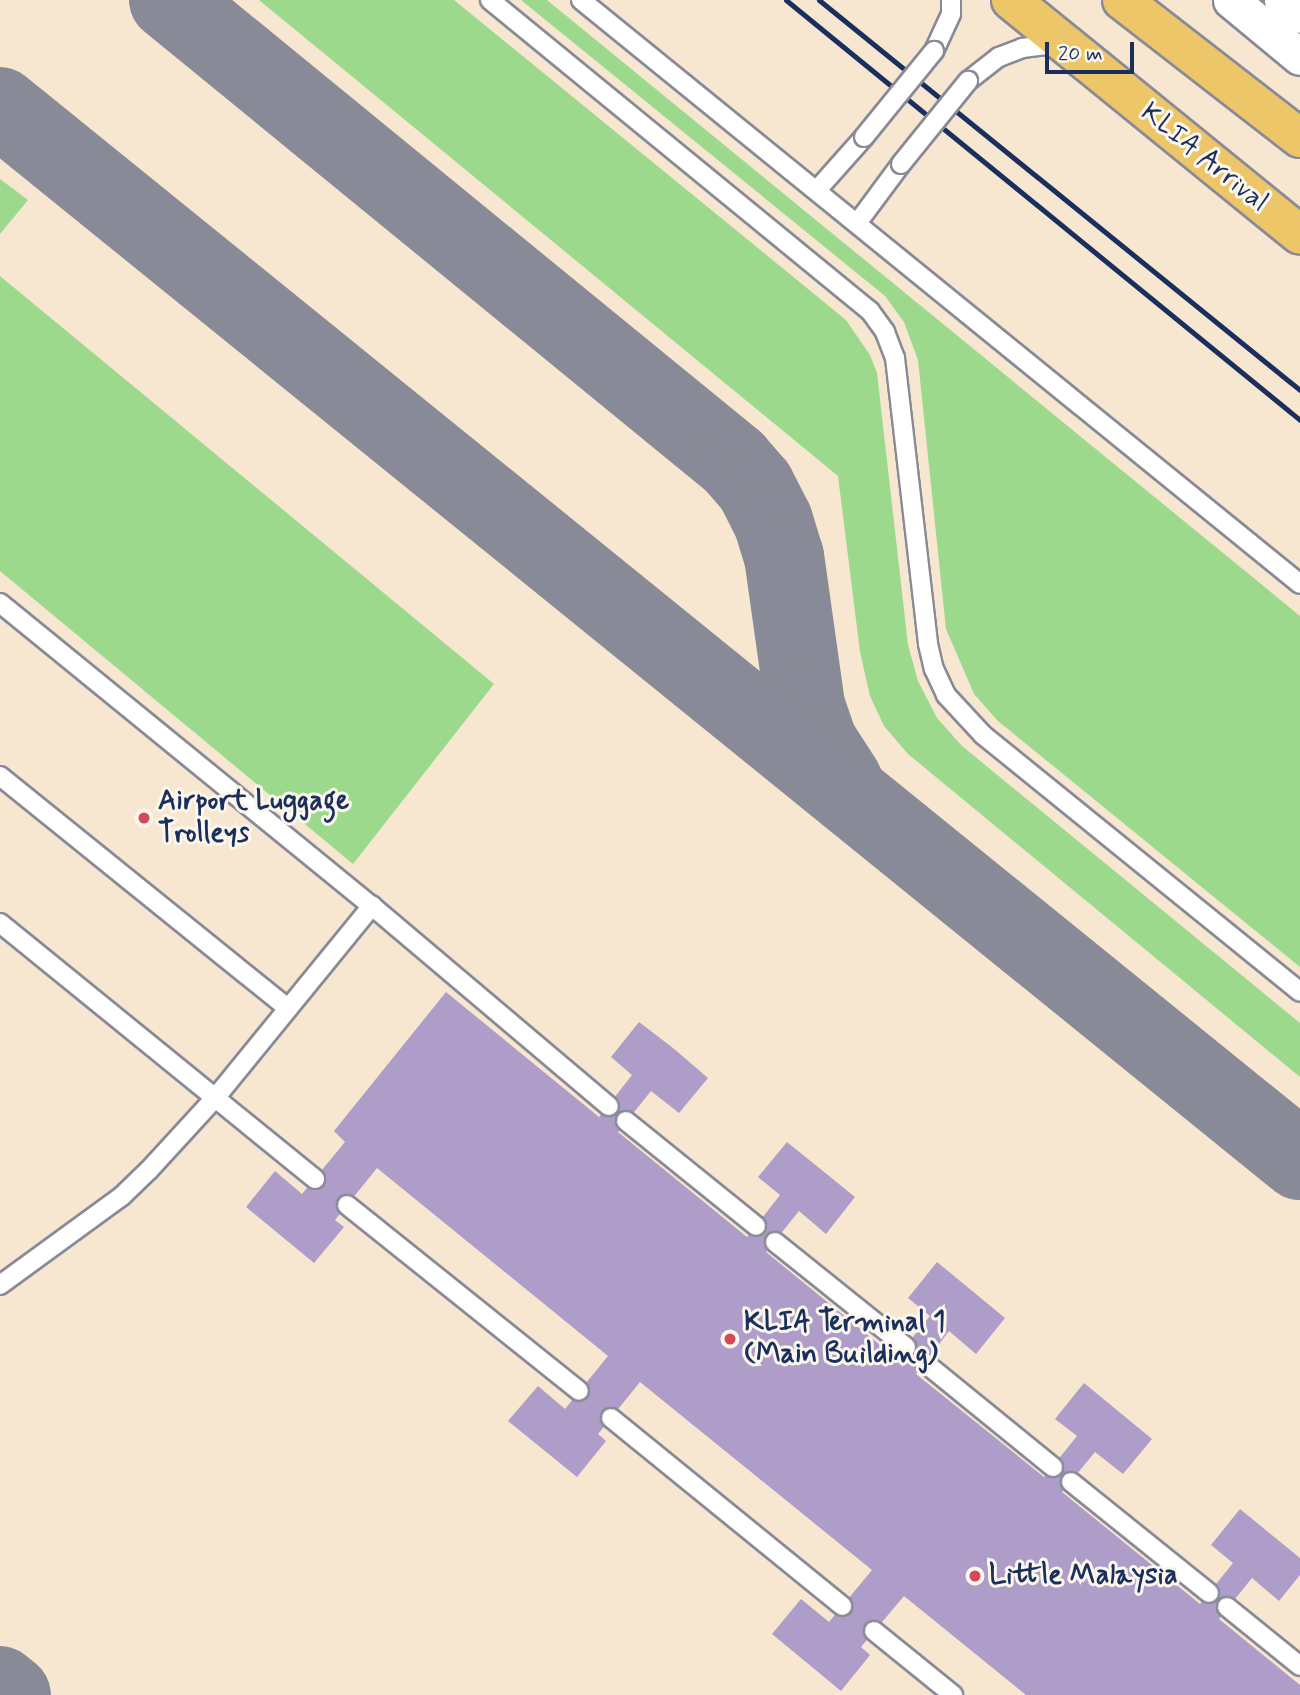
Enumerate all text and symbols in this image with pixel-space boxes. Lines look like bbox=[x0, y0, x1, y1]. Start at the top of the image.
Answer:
scale bar bbox=[1048, 28, 1137, 72]
text: 20 m bbox=[1058, 40, 1103, 68]
street label: KLIA Arrival bbox=[1132, 95, 1276, 221]
place label: Airport Luggage Trolleys bbox=[158, 785, 351, 851]
marker: Airport Luggage Trolleys bbox=[136, 810, 152, 826]
place label: KLIA Terminal 1 (Main Building) bbox=[744, 1306, 950, 1372]
marker: KLIA Terminal 1 (Main Building) bbox=[722, 1331, 738, 1347]
place label: Little Malaysia bbox=[989, 1559, 1177, 1593]
marker: Little Malaysia bbox=[967, 1568, 983, 1584]

